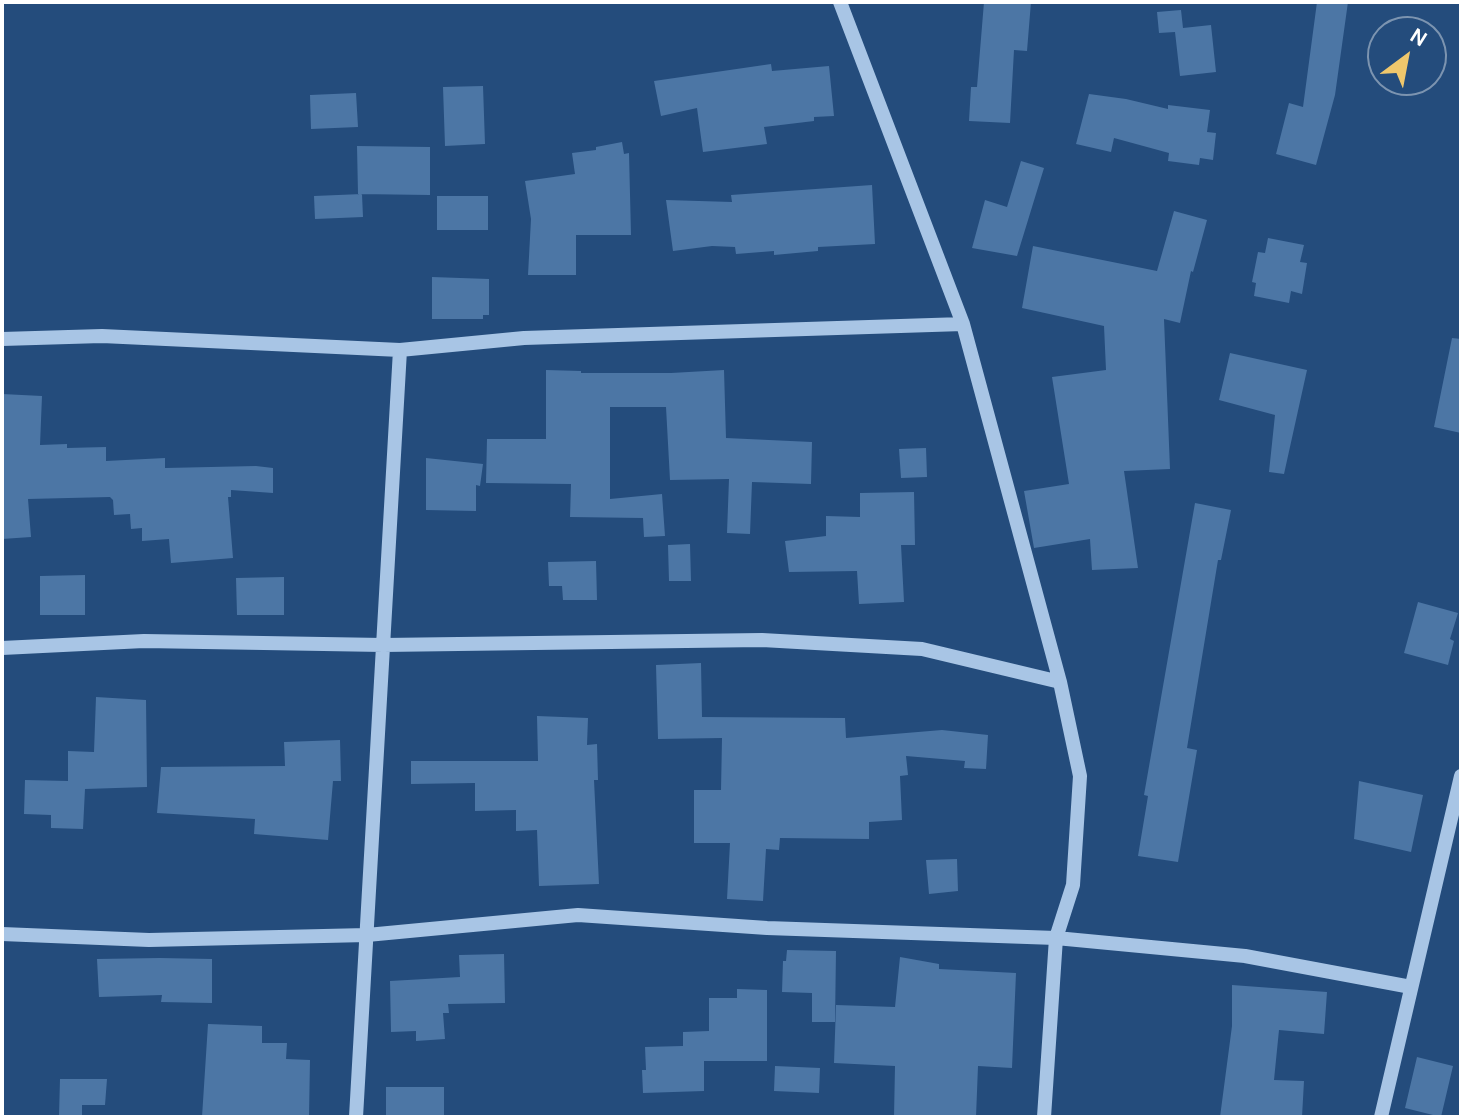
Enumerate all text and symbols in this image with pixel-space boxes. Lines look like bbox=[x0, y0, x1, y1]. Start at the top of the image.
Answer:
north arrow bbox=[1367, 16, 1447, 96]
text: N bbox=[1405, 22, 1432, 53]

